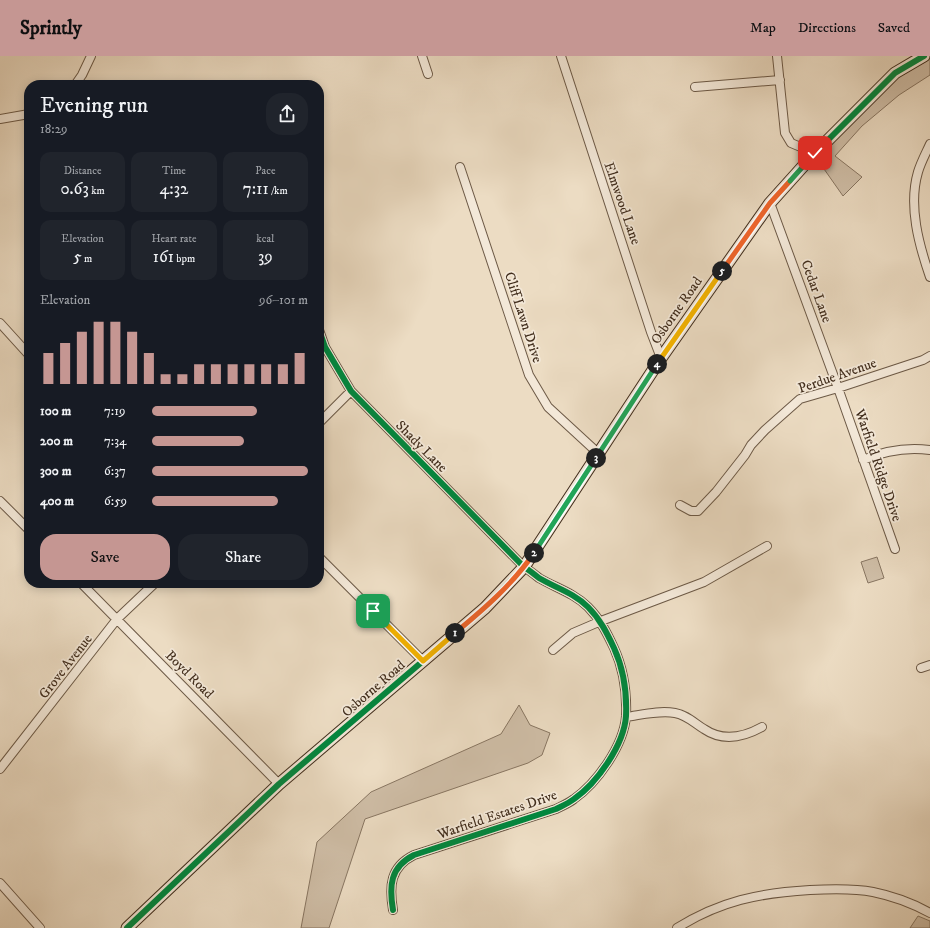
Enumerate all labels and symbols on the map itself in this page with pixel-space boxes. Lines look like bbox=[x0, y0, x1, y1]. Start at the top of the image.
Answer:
pin bbox=[798, 136, 832, 170]
street label: Elmwood Lane bbox=[600, 160, 645, 247]
street label: Cedar Lane bbox=[796, 258, 836, 325]
pin: 5 bbox=[712, 261, 732, 281]
street label: Cliff Lawn Drive bbox=[500, 270, 546, 365]
street label: Osborne Road bbox=[647, 273, 707, 348]
pin: 4 bbox=[647, 354, 667, 374]
street label: Perdue Avenue bbox=[796, 354, 879, 398]
street label: Warfield Ridge Drive bbox=[850, 406, 906, 524]
street label: Shady Lane bbox=[391, 417, 451, 477]
pin: 3 bbox=[586, 448, 606, 468]
pin: 2 bbox=[524, 543, 544, 563]
pin bbox=[356, 594, 390, 628]
pin: 1 bbox=[445, 623, 465, 643]
street label: Grove Avenue bbox=[35, 631, 97, 703]
street label: Boyd Road bbox=[161, 647, 217, 703]
street label: Osborne Road bbox=[338, 656, 409, 721]
street label: Warfield Estates Drive bbox=[434, 786, 560, 844]

